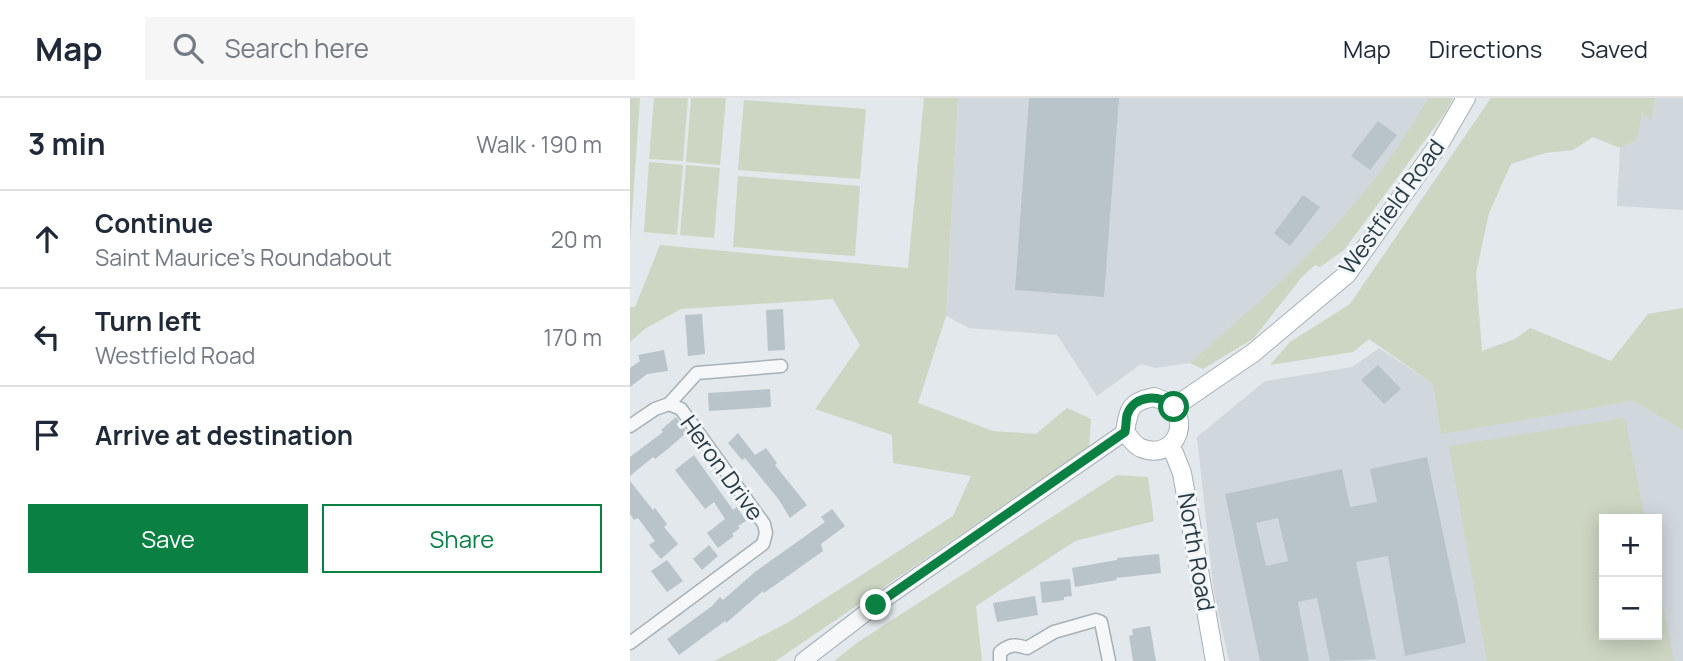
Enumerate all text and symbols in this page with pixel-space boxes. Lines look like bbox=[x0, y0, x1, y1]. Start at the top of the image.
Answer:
search box bbox=[145, 17, 635, 80]
text: Map bbox=[35, 26, 103, 71]
icon: search bbox=[169, 29, 207, 67]
text: Search here bbox=[225, 30, 369, 66]
text: Map bbox=[1343, 32, 1391, 65]
text: Directions bbox=[1429, 32, 1542, 65]
text: Saved bbox=[1580, 32, 1648, 65]
text: 3 min bbox=[28, 123, 106, 164]
text: Walk · 190 m bbox=[476, 128, 602, 160]
street label: Westfield Road bbox=[1331, 132, 1451, 281]
text: Continue bbox=[95, 205, 213, 241]
icon: ahead bbox=[28, 220, 66, 258]
text: 20 m bbox=[551, 223, 602, 255]
text: Saint Maurice's Roundabout bbox=[95, 241, 392, 273]
text: Turn left bbox=[95, 303, 202, 339]
icon: left bbox=[28, 318, 66, 356]
text: 170 m bbox=[543, 321, 602, 353]
text: Westfield Road bbox=[95, 339, 255, 371]
route start bbox=[1158, 391, 1189, 422]
street label: Heron Drive bbox=[674, 408, 772, 527]
icon: arrive bbox=[28, 416, 66, 454]
text: Arrive at destination bbox=[95, 417, 353, 453]
street label: North Road bbox=[1171, 490, 1223, 614]
button: Save bbox=[28, 504, 308, 573]
button: Share bbox=[322, 504, 602, 573]
map controls bbox=[1599, 514, 1662, 640]
button: + bbox=[1599, 514, 1662, 577]
button: − bbox=[1599, 577, 1662, 640]
route end bbox=[860, 589, 891, 620]

